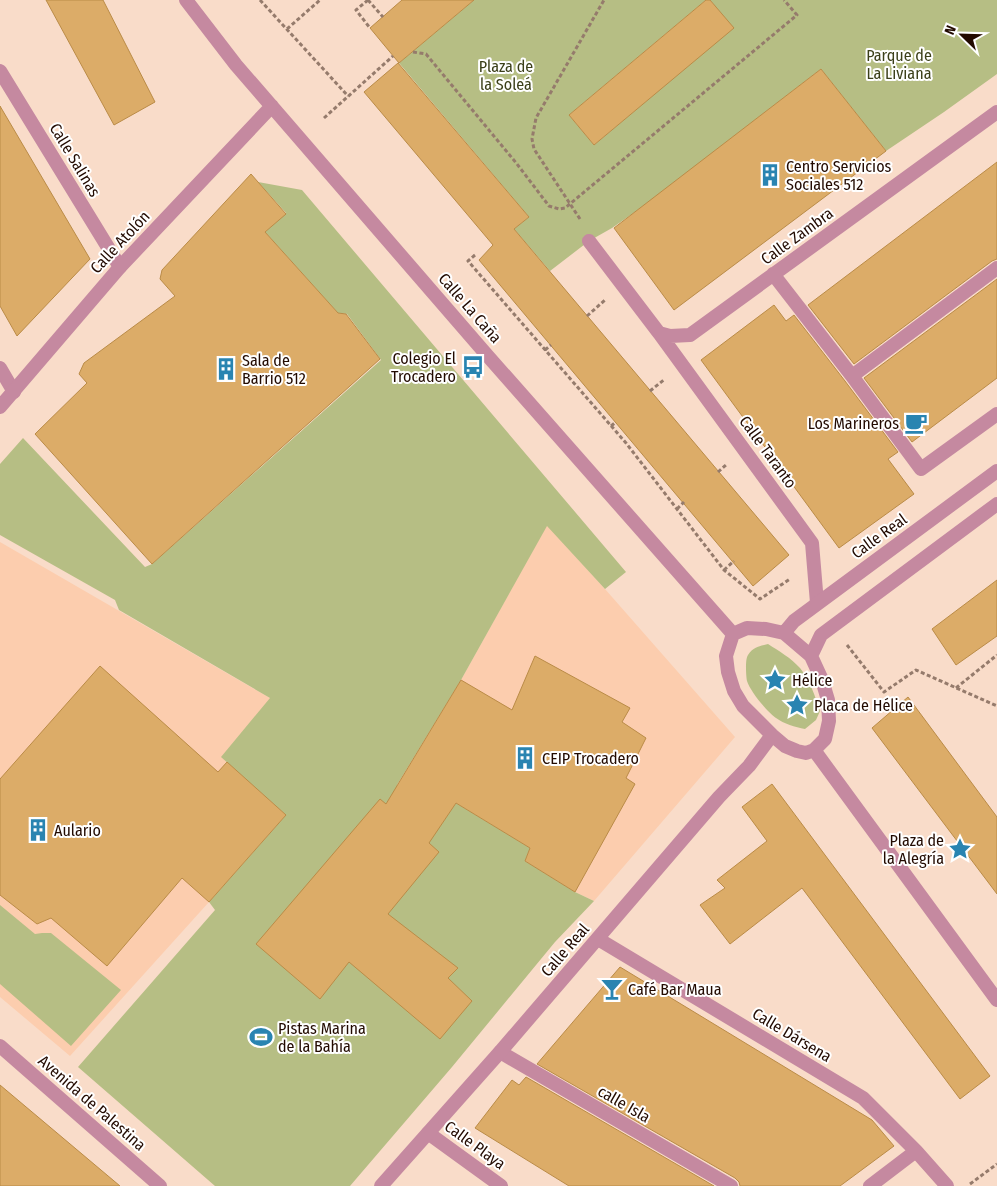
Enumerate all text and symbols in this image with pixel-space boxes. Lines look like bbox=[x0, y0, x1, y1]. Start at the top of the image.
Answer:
north arrow bbox=[937, 10, 987, 60]
text: N bbox=[941, 23, 960, 37]
park label: Parque de La Liviana bbox=[866, 46, 932, 83]
park label: Plaza de la Soleá bbox=[479, 57, 533, 94]
street label: Calle Salinas bbox=[46, 120, 104, 200]
place label: Centro Servicios Sociales 512 bbox=[786, 157, 892, 194]
building icon: Centro Servicios Sociales 512 bbox=[757, 162, 783, 188]
street label: Calle Zambra bbox=[757, 203, 837, 269]
street label: Calle Atolón bbox=[86, 207, 154, 277]
street label: Calle La Caña bbox=[435, 269, 506, 347]
place label: Colegio El Trocadero bbox=[391, 349, 456, 386]
place label: Sala de Barrio 512 bbox=[242, 351, 306, 388]
bus stop icon: Colegio El Trocadero bbox=[460, 354, 486, 380]
building icon: Sala de Barrio 512 bbox=[213, 356, 239, 382]
cafe icon: Los Marineros bbox=[903, 410, 929, 436]
street label: Calle Taranto bbox=[735, 412, 801, 492]
place label: Los Marineros bbox=[808, 414, 899, 433]
street label: Calle Real bbox=[848, 510, 910, 562]
place icon: Hélice bbox=[762, 667, 788, 693]
place label: Hélice bbox=[792, 671, 832, 690]
place icon: Placa de Hélice bbox=[784, 692, 810, 718]
place label: Placa de Hélice bbox=[814, 696, 913, 715]
building icon: CEIP Trocadero bbox=[512, 745, 538, 771]
place label: CEIP Trocadero bbox=[542, 749, 639, 768]
building icon: Aulario bbox=[25, 817, 51, 843]
place label: Aulario bbox=[54, 821, 101, 840]
place label: Plaza de la Alegría bbox=[883, 831, 944, 868]
place icon: Plaza de la Alegría bbox=[947, 836, 973, 862]
street label: Calle Real bbox=[537, 920, 593, 980]
bar icon: Café Bar Maua bbox=[599, 976, 625, 1002]
place label: Café Bar Maua bbox=[628, 980, 722, 999]
street label: Calle Dársena bbox=[749, 1004, 835, 1066]
place label: Pistas Marina de la Bahía bbox=[278, 1019, 366, 1056]
sports icon: Pistas Marina de la Bahía bbox=[248, 1024, 274, 1050]
street label: Avenida de Palestina bbox=[34, 1051, 150, 1155]
street label: calle Isla bbox=[594, 1081, 654, 1127]
street label: Calle Playa bbox=[441, 1117, 509, 1173]

